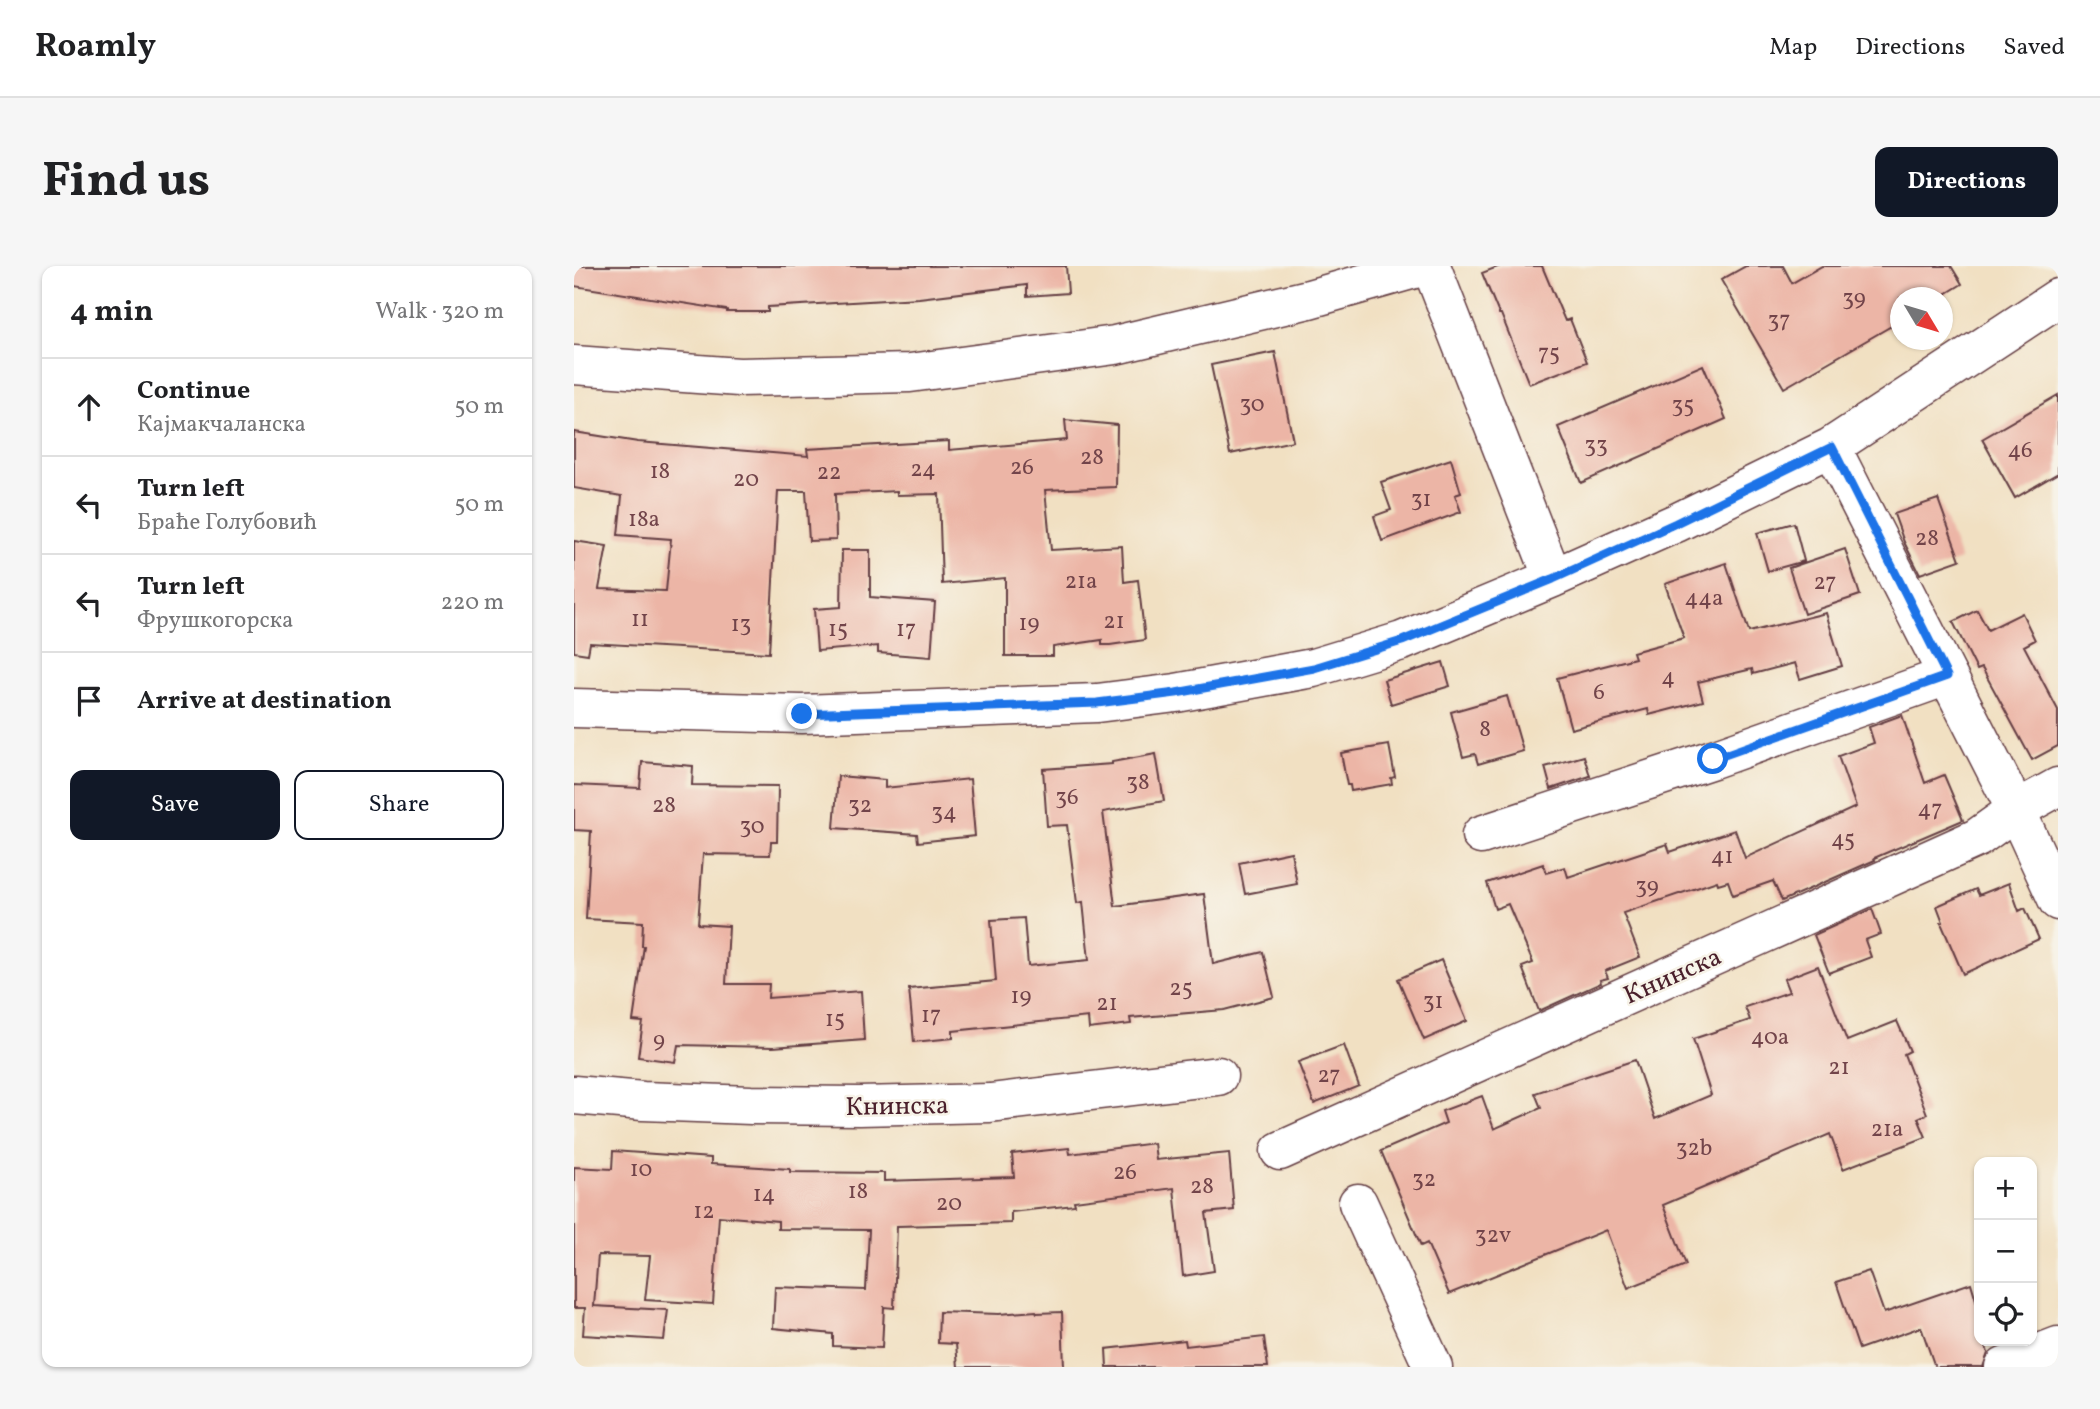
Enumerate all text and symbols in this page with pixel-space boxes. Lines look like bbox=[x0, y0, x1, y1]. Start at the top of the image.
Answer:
text: Roamly bbox=[35, 25, 156, 71]
text: Map bbox=[1769, 31, 1817, 65]
text: Directions bbox=[1855, 31, 1965, 65]
text: Saved bbox=[2003, 31, 2065, 65]
button: Directions bbox=[1875, 147, 2058, 217]
text: Find us bbox=[42, 148, 210, 217]
house number: 39 bbox=[1842, 283, 1866, 315]
north arrow bbox=[1890, 287, 1953, 350]
text: 4 min bbox=[70, 291, 154, 333]
text: Walk · 320 m bbox=[375, 296, 504, 328]
house number: 37 bbox=[1768, 305, 1790, 337]
house number: 75 bbox=[1538, 338, 1560, 370]
text: Continue bbox=[137, 373, 250, 409]
icon: ahead bbox=[70, 388, 108, 426]
house number: 30 bbox=[1239, 389, 1265, 421]
house number: 35 bbox=[1672, 390, 1694, 422]
text: 50 m bbox=[455, 391, 504, 423]
text: Кајмакчаланска bbox=[137, 409, 306, 441]
house number: 33 bbox=[1584, 430, 1608, 462]
house number: 46 bbox=[2007, 435, 2033, 467]
house number: 28 bbox=[1080, 442, 1104, 474]
house number: 26 bbox=[1010, 452, 1034, 484]
house number: 24 bbox=[910, 454, 936, 486]
house number: 18 bbox=[650, 456, 670, 488]
house number: 22 bbox=[817, 457, 841, 489]
house number: 20 bbox=[733, 464, 759, 496]
text: Turn left bbox=[137, 471, 245, 507]
house number: 31 bbox=[1411, 484, 1431, 516]
icon: left bbox=[70, 486, 108, 524]
text: 50 m bbox=[455, 489, 504, 521]
house number: 18a bbox=[628, 504, 660, 536]
text: Браће Голубовић bbox=[137, 507, 317, 539]
house number: 28 bbox=[1915, 523, 1939, 555]
house number: 21a bbox=[1065, 566, 1097, 598]
house number: 27 bbox=[1814, 567, 1836, 599]
text: Turn left bbox=[137, 569, 245, 605]
house number: 44a bbox=[1685, 583, 1723, 615]
icon: left bbox=[70, 584, 108, 622]
text: 220 m bbox=[441, 587, 504, 619]
house number: 11 bbox=[631, 604, 649, 636]
text: Фрушкогорска bbox=[137, 605, 293, 637]
house number: 21 bbox=[1103, 606, 1125, 638]
house number: 19 bbox=[1019, 608, 1039, 640]
house number: 13 bbox=[731, 609, 751, 641]
house number: 15 bbox=[828, 614, 848, 646]
house number: 17 bbox=[896, 614, 916, 646]
house number: 4 bbox=[1661, 662, 1675, 694]
house number: 6 bbox=[1593, 677, 1605, 709]
icon: arrive bbox=[70, 682, 108, 720]
text: Arrive at destination bbox=[137, 683, 392, 719]
route end bbox=[786, 698, 817, 729]
house number: 8 bbox=[1479, 714, 1491, 746]
route start bbox=[1697, 743, 1728, 774]
house number: 38 bbox=[1126, 767, 1150, 799]
button: Save bbox=[70, 770, 280, 840]
button: Share bbox=[294, 770, 504, 840]
house number: 36 bbox=[1055, 782, 1079, 814]
house number: 28 bbox=[652, 790, 676, 822]
house number: 32 bbox=[848, 790, 872, 822]
house number: 47 bbox=[1918, 794, 1942, 826]
house number: 34 bbox=[931, 797, 957, 829]
house number: 30 bbox=[739, 811, 765, 843]
house number: 45 bbox=[1831, 824, 1855, 856]
house number: 41 bbox=[1711, 841, 1733, 873]
house number: 39 bbox=[1635, 871, 1659, 903]
street label: Книнска bbox=[1618, 939, 1727, 1014]
house number: 25 bbox=[1169, 973, 1193, 1005]
house number: 19 bbox=[1011, 981, 1031, 1013]
house number: 31 bbox=[1423, 986, 1443, 1018]
house number: 21 bbox=[1096, 988, 1118, 1020]
house number: 17 bbox=[921, 1000, 941, 1032]
house number: 15 bbox=[825, 1004, 845, 1036]
house number: 40a bbox=[1751, 1022, 1789, 1054]
house number: 9 bbox=[653, 1025, 665, 1057]
house number: 21 bbox=[1828, 1052, 1850, 1084]
house number: 27 bbox=[1318, 1060, 1340, 1092]
street label: Книнска bbox=[845, 1088, 949, 1126]
house number: 21a bbox=[1871, 1114, 1903, 1146]
house number: 32b bbox=[1676, 1133, 1712, 1165]
house number: 10 bbox=[630, 1154, 652, 1186]
house number: 26 bbox=[1113, 1157, 1137, 1189]
map controls bbox=[1974, 1157, 2037, 1346]
button: + bbox=[1974, 1157, 2037, 1220]
house number: 32 bbox=[1412, 1164, 1436, 1196]
house number: 28 bbox=[1190, 1171, 1214, 1203]
house number: 18 bbox=[848, 1176, 868, 1208]
house number: 14 bbox=[753, 1179, 775, 1211]
house number: 20 bbox=[936, 1188, 962, 1220]
house number: 12 bbox=[693, 1196, 715, 1228]
house number: 32v bbox=[1475, 1220, 1511, 1252]
button: − bbox=[1974, 1220, 2037, 1283]
button: locate bbox=[1974, 1283, 2037, 1346]

